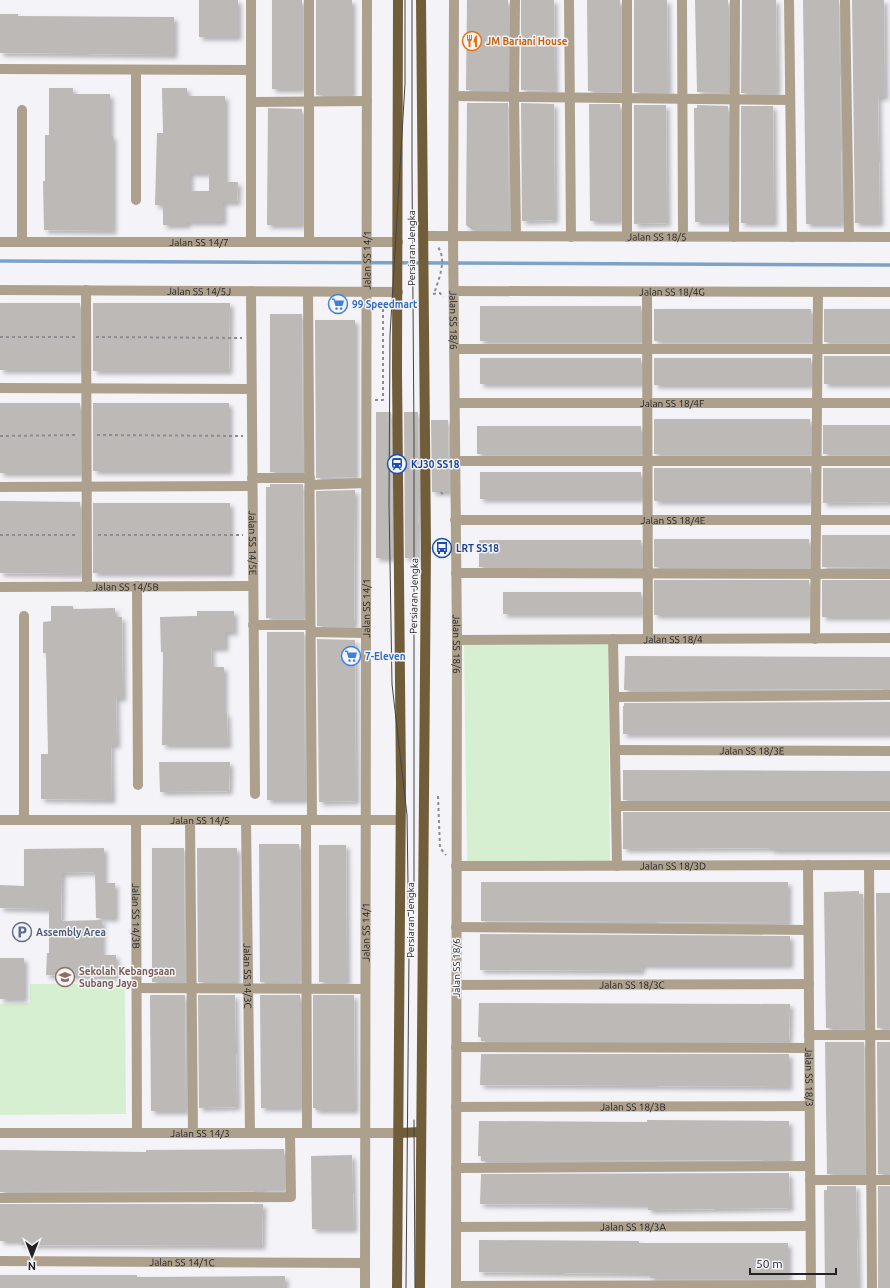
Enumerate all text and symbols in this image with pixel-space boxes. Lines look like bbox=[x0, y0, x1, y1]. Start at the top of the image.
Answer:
restaurant icon: JM Bariani House bbox=[461, 30, 483, 52]
place label: JM Bariani House bbox=[486, 36, 568, 47]
street label: Persiaran Jengka bbox=[406, 210, 417, 286]
street label: Jalan SS 14/1 bbox=[361, 230, 372, 290]
street label: Jalan SS 18/5 bbox=[627, 231, 687, 242]
street label: Jalan SS 14/7 bbox=[169, 237, 229, 248]
street label: Jalan SS 14/5J bbox=[167, 285, 231, 297]
street label: Jalan SS 18/4G bbox=[639, 286, 705, 297]
street label: Jalan SS 18/6 bbox=[448, 290, 460, 350]
supermarket icon: 99 Speedmart bbox=[327, 293, 349, 315]
place label: 99 Speedmart bbox=[352, 299, 418, 310]
street label: Jalan SS 18/4F bbox=[640, 398, 704, 409]
station icon: KJ30 SS18 bbox=[386, 453, 408, 475]
place label: KJ30 SS18 bbox=[411, 459, 460, 470]
street label: Jalan SS 14/5E bbox=[247, 511, 259, 576]
street label: Jalan SS 18/4E bbox=[641, 515, 706, 526]
bus stop icon: LRT SS18 bbox=[431, 537, 453, 559]
place label: LRT SS18 bbox=[456, 543, 499, 554]
street label: Persiaran Jengka bbox=[408, 558, 420, 634]
street label: Jalan SS 14/1 bbox=[361, 578, 372, 638]
street label: Jalan SS 14/5B bbox=[93, 581, 159, 592]
street label: Jalan SS 18/6 bbox=[451, 614, 463, 674]
street label: Jalan SS 18/4 bbox=[643, 633, 703, 645]
supermarket icon: 7-Eleven bbox=[340, 645, 362, 667]
place label: 7-Eleven bbox=[365, 651, 406, 662]
street label: Jalan SS 18/3E bbox=[720, 745, 785, 756]
street label: Jalan SS 14/5 bbox=[170, 815, 230, 826]
street label: Jalan SS 18/3D bbox=[640, 860, 706, 871]
street label: Persiaran Jengka bbox=[405, 882, 416, 958]
street label: Jalan SS 14/3B bbox=[131, 883, 142, 949]
street label: Jalan SS 14/1 bbox=[360, 902, 371, 962]
parking icon: Assembly Area bbox=[11, 921, 33, 943]
place label: Assembly Area bbox=[36, 927, 106, 938]
street label: Jalan SS 18/6 bbox=[451, 938, 462, 998]
street label: Jalan SS 14/3C bbox=[242, 943, 254, 1009]
school or university icon: Sekolah Kebangsaan Subang Jaya bbox=[54, 966, 76, 988]
place label: Sekolah Kebangsaan Subang Jaya bbox=[79, 966, 175, 989]
street label: Jalan SS 18/3C bbox=[599, 979, 665, 990]
street label: Jalan SS 18/3 bbox=[804, 1047, 815, 1107]
street label: Jalan SS 18/3B bbox=[600, 1101, 666, 1112]
street label: Jalan SS 14/3 bbox=[170, 1128, 230, 1139]
street label: Jalan SS 18/3A bbox=[600, 1221, 666, 1232]
north arrow bbox=[12, 1236, 52, 1276]
scale bar bbox=[750, 1250, 836, 1276]
street label: Jalan SS 14/1C bbox=[149, 1256, 215, 1268]
text: 50 m bbox=[756, 1257, 783, 1270]
text: N bbox=[28, 1260, 36, 1272]

